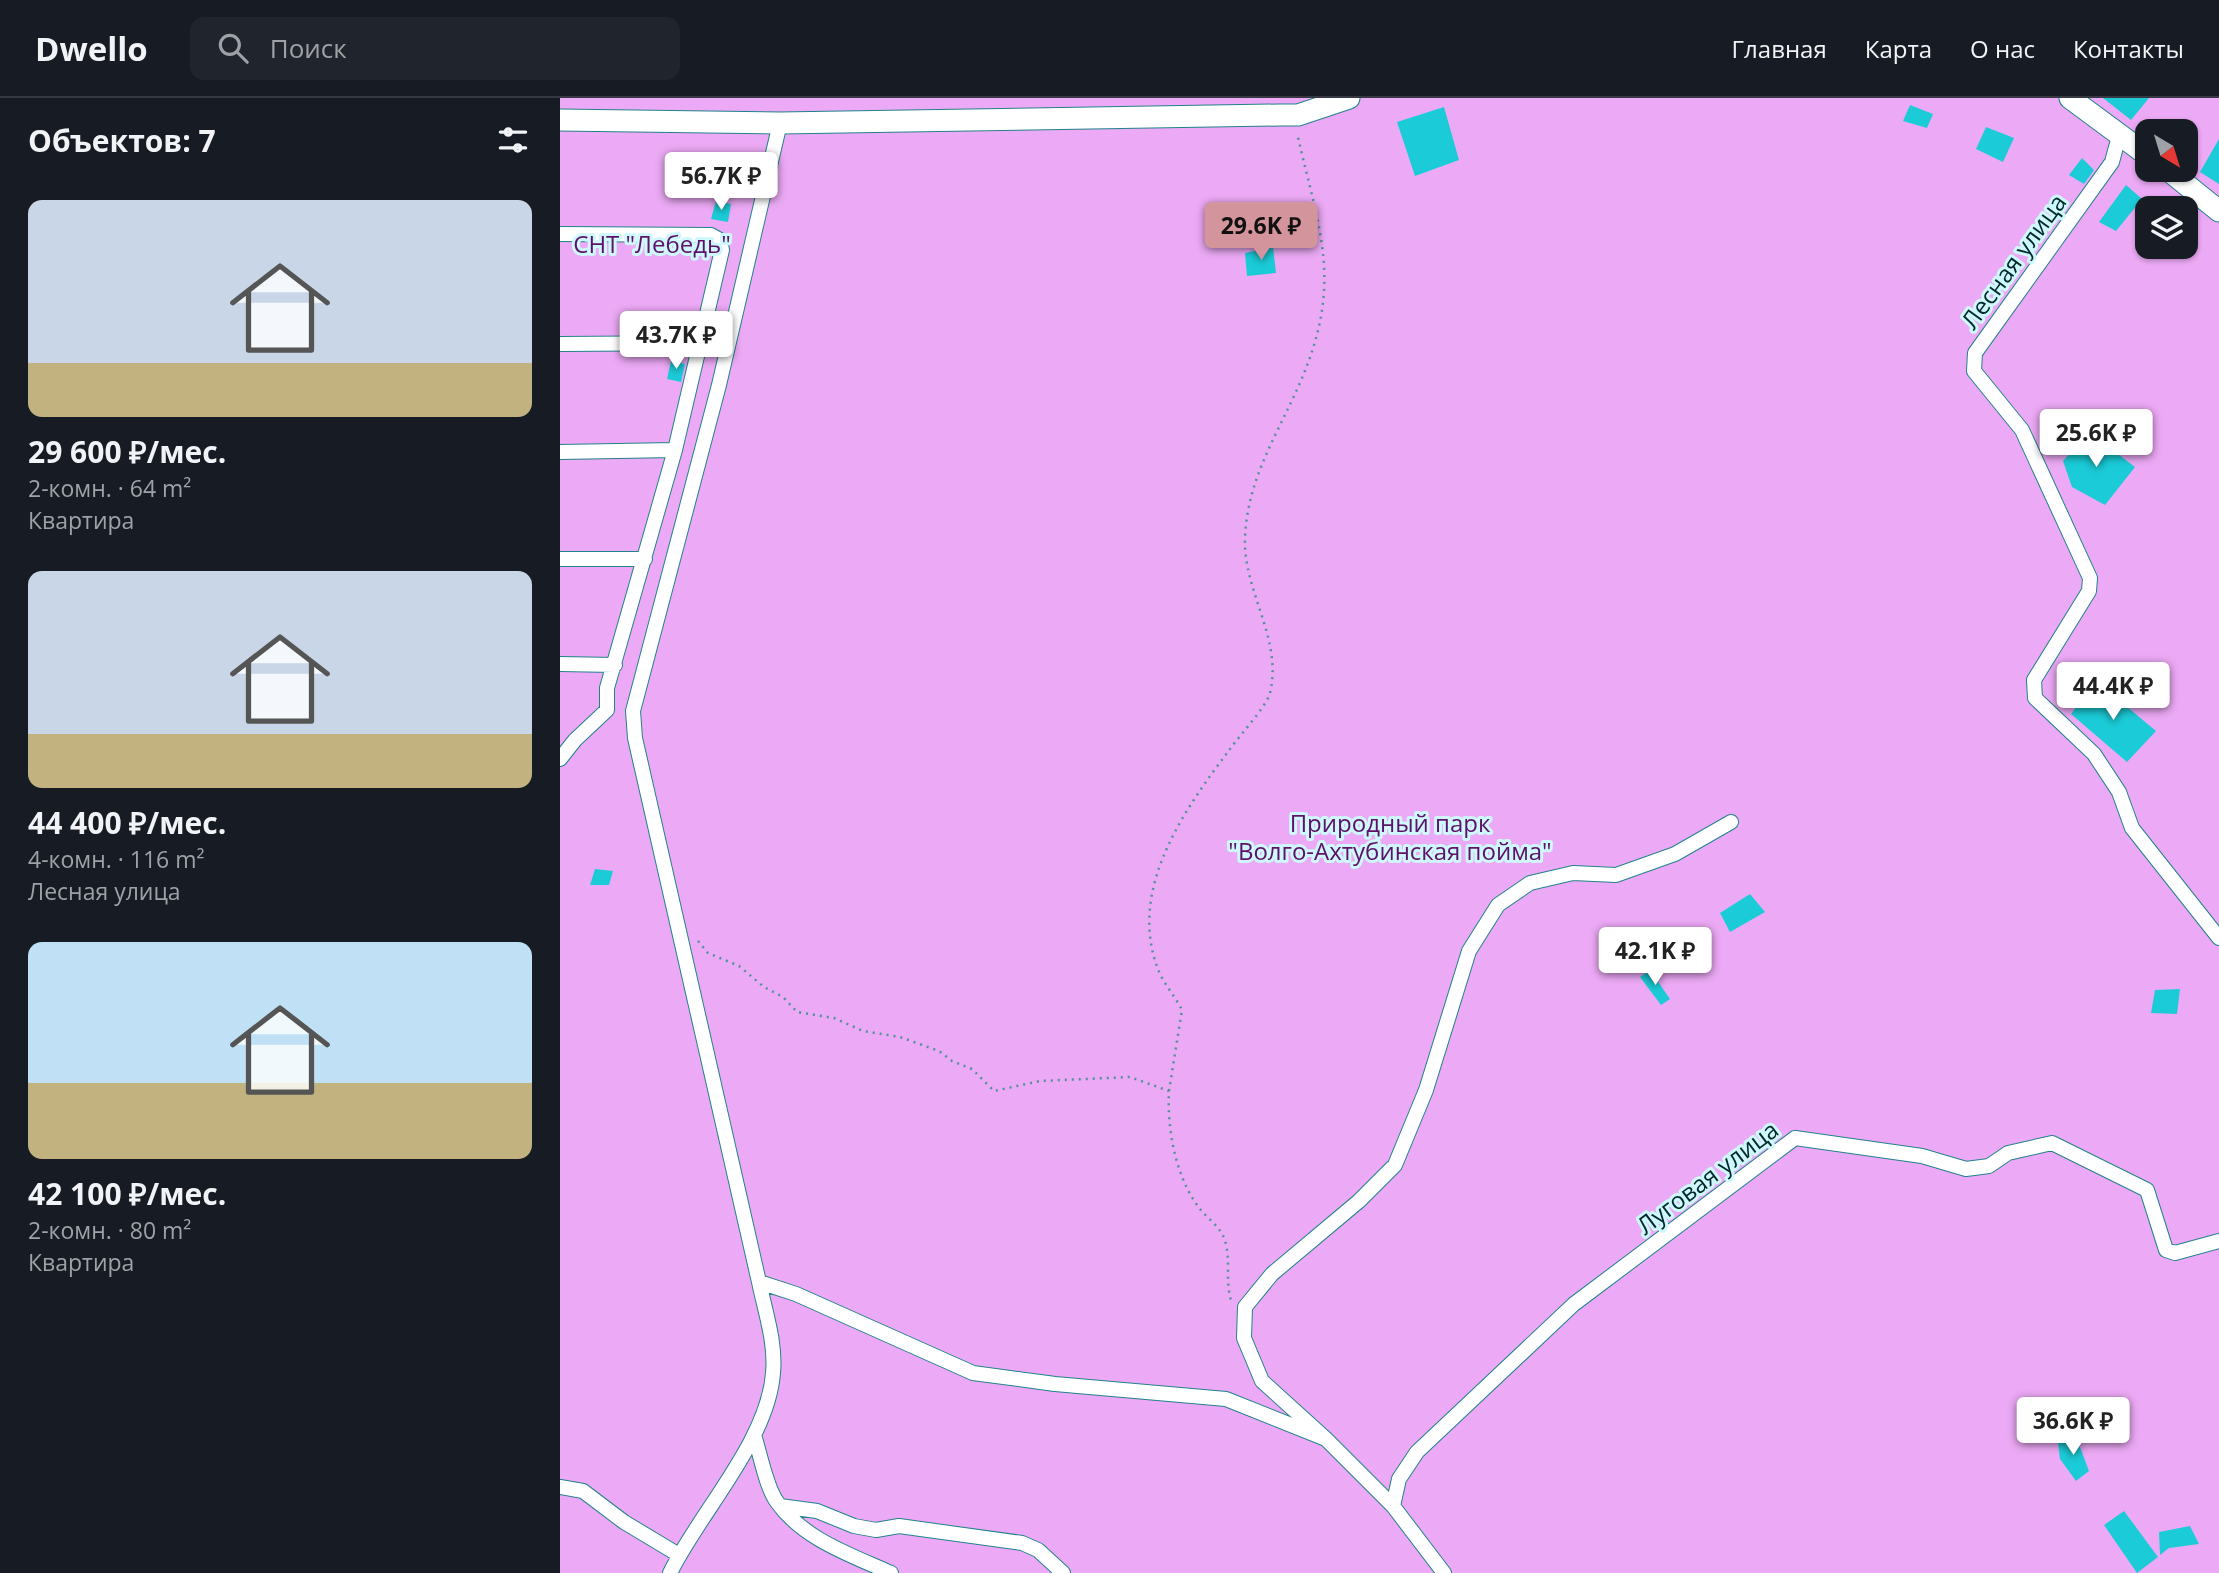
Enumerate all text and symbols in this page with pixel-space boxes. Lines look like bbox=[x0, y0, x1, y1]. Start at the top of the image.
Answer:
search box bbox=[190, 17, 680, 80]
text: Dwello bbox=[35, 26, 148, 71]
icon: search bbox=[214, 29, 252, 67]
text: Поиск bbox=[270, 30, 347, 66]
text: Главная bbox=[1732, 32, 1827, 65]
text: Карта bbox=[1865, 32, 1932, 65]
text: О нас bbox=[1970, 32, 2035, 65]
text: Контакты bbox=[2073, 32, 2184, 65]
north arrow bbox=[2135, 119, 2198, 182]
map controls bbox=[2135, 119, 2198, 259]
text: Объектов: 7 bbox=[28, 120, 216, 161]
icon: filters bbox=[494, 121, 532, 159]
pin: 56.7K ₽ bbox=[656, 152, 786, 212]
text: 56.7K ₽ bbox=[681, 159, 761, 191]
street label: Лесная улица bbox=[1953, 187, 2073, 335]
button: layers bbox=[2135, 196, 2198, 259]
pin: 29.6K ₽ bbox=[1196, 202, 1326, 262]
text: 29.6K ₽ bbox=[1221, 209, 1301, 241]
park label: СНТ "Лебедь" bbox=[573, 227, 731, 260]
icon: home bbox=[217, 245, 343, 371]
pin: 43.7K ₽ bbox=[611, 312, 741, 371]
text: 43.7K ₽ bbox=[636, 318, 716, 350]
pin: 25.6K ₽ bbox=[2031, 410, 2161, 469]
text: 25.6K ₽ bbox=[2056, 416, 2136, 448]
text: 29 600 ₽/мес. bbox=[28, 431, 226, 472]
text: 2-комн. · 64 m² bbox=[28, 472, 191, 504]
text: Квартира bbox=[28, 504, 134, 536]
icon: home bbox=[217, 616, 343, 742]
pin: 44.4K ₽ bbox=[2048, 662, 2178, 722]
text: 44.4K ₽ bbox=[2073, 669, 2153, 701]
text: 44 400 ₽/мес. bbox=[28, 802, 226, 843]
park label: Природный парк "Волго-Ахтубинская пойма" bbox=[1228, 806, 1552, 867]
text: 4-комн. · 116 m² bbox=[28, 843, 204, 875]
text: Лесная улица bbox=[28, 875, 181, 907]
pin: 42.1K ₽ bbox=[1590, 928, 1720, 987]
text: 42.1K ₽ bbox=[1615, 934, 1695, 966]
icon: home bbox=[217, 987, 343, 1113]
street label: Луговая улица bbox=[1629, 1113, 1785, 1241]
text: 42 100 ₽/мес. bbox=[28, 1173, 226, 1214]
text: 2-комн. · 80 m² bbox=[28, 1214, 191, 1246]
text: Квартира bbox=[28, 1246, 134, 1278]
pin: 36.6K ₽ bbox=[2008, 1398, 2138, 1457]
text: 36.6K ₽ bbox=[2033, 1404, 2113, 1436]

